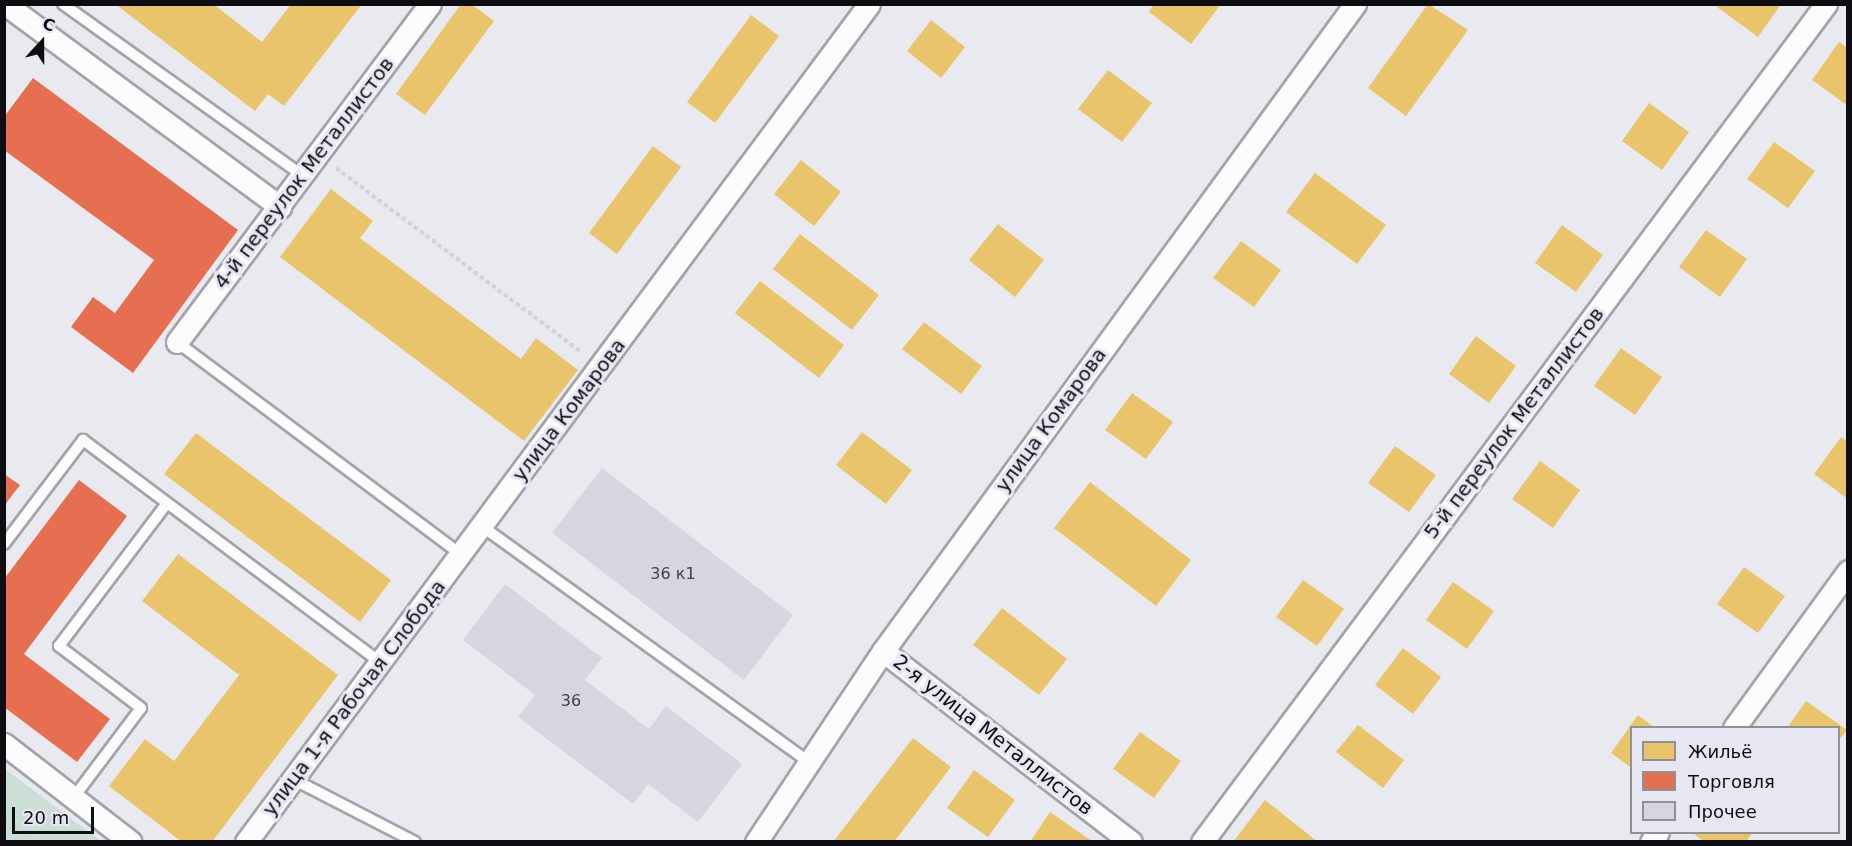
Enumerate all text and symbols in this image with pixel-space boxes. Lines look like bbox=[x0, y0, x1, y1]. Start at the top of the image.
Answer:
north arrow bbox=[12, 12, 72, 72]
text: С bbox=[40, 14, 58, 36]
street label: 4-й переулок Металлистов bbox=[209, 53, 399, 293]
street label: 5-й переулок Металлистов bbox=[1419, 303, 1609, 543]
street label: улица Комарова bbox=[507, 334, 631, 486]
street label: улица Комарова bbox=[991, 343, 1111, 497]
house number: 36 к1 bbox=[650, 564, 696, 584]
street label: улица 1-я Рабочая Слобода bbox=[257, 575, 451, 821]
street label: 2-я улица Металлистов bbox=[888, 650, 1098, 820]
house number: 36 bbox=[561, 691, 581, 711]
legend bbox=[1630, 726, 1840, 834]
text: Жильё bbox=[1688, 741, 1752, 762]
text: Торговля bbox=[1688, 771, 1775, 792]
scale bar bbox=[15, 795, 98, 833]
text: Прочее bbox=[1688, 801, 1757, 822]
text: 20 m bbox=[23, 807, 69, 828]

